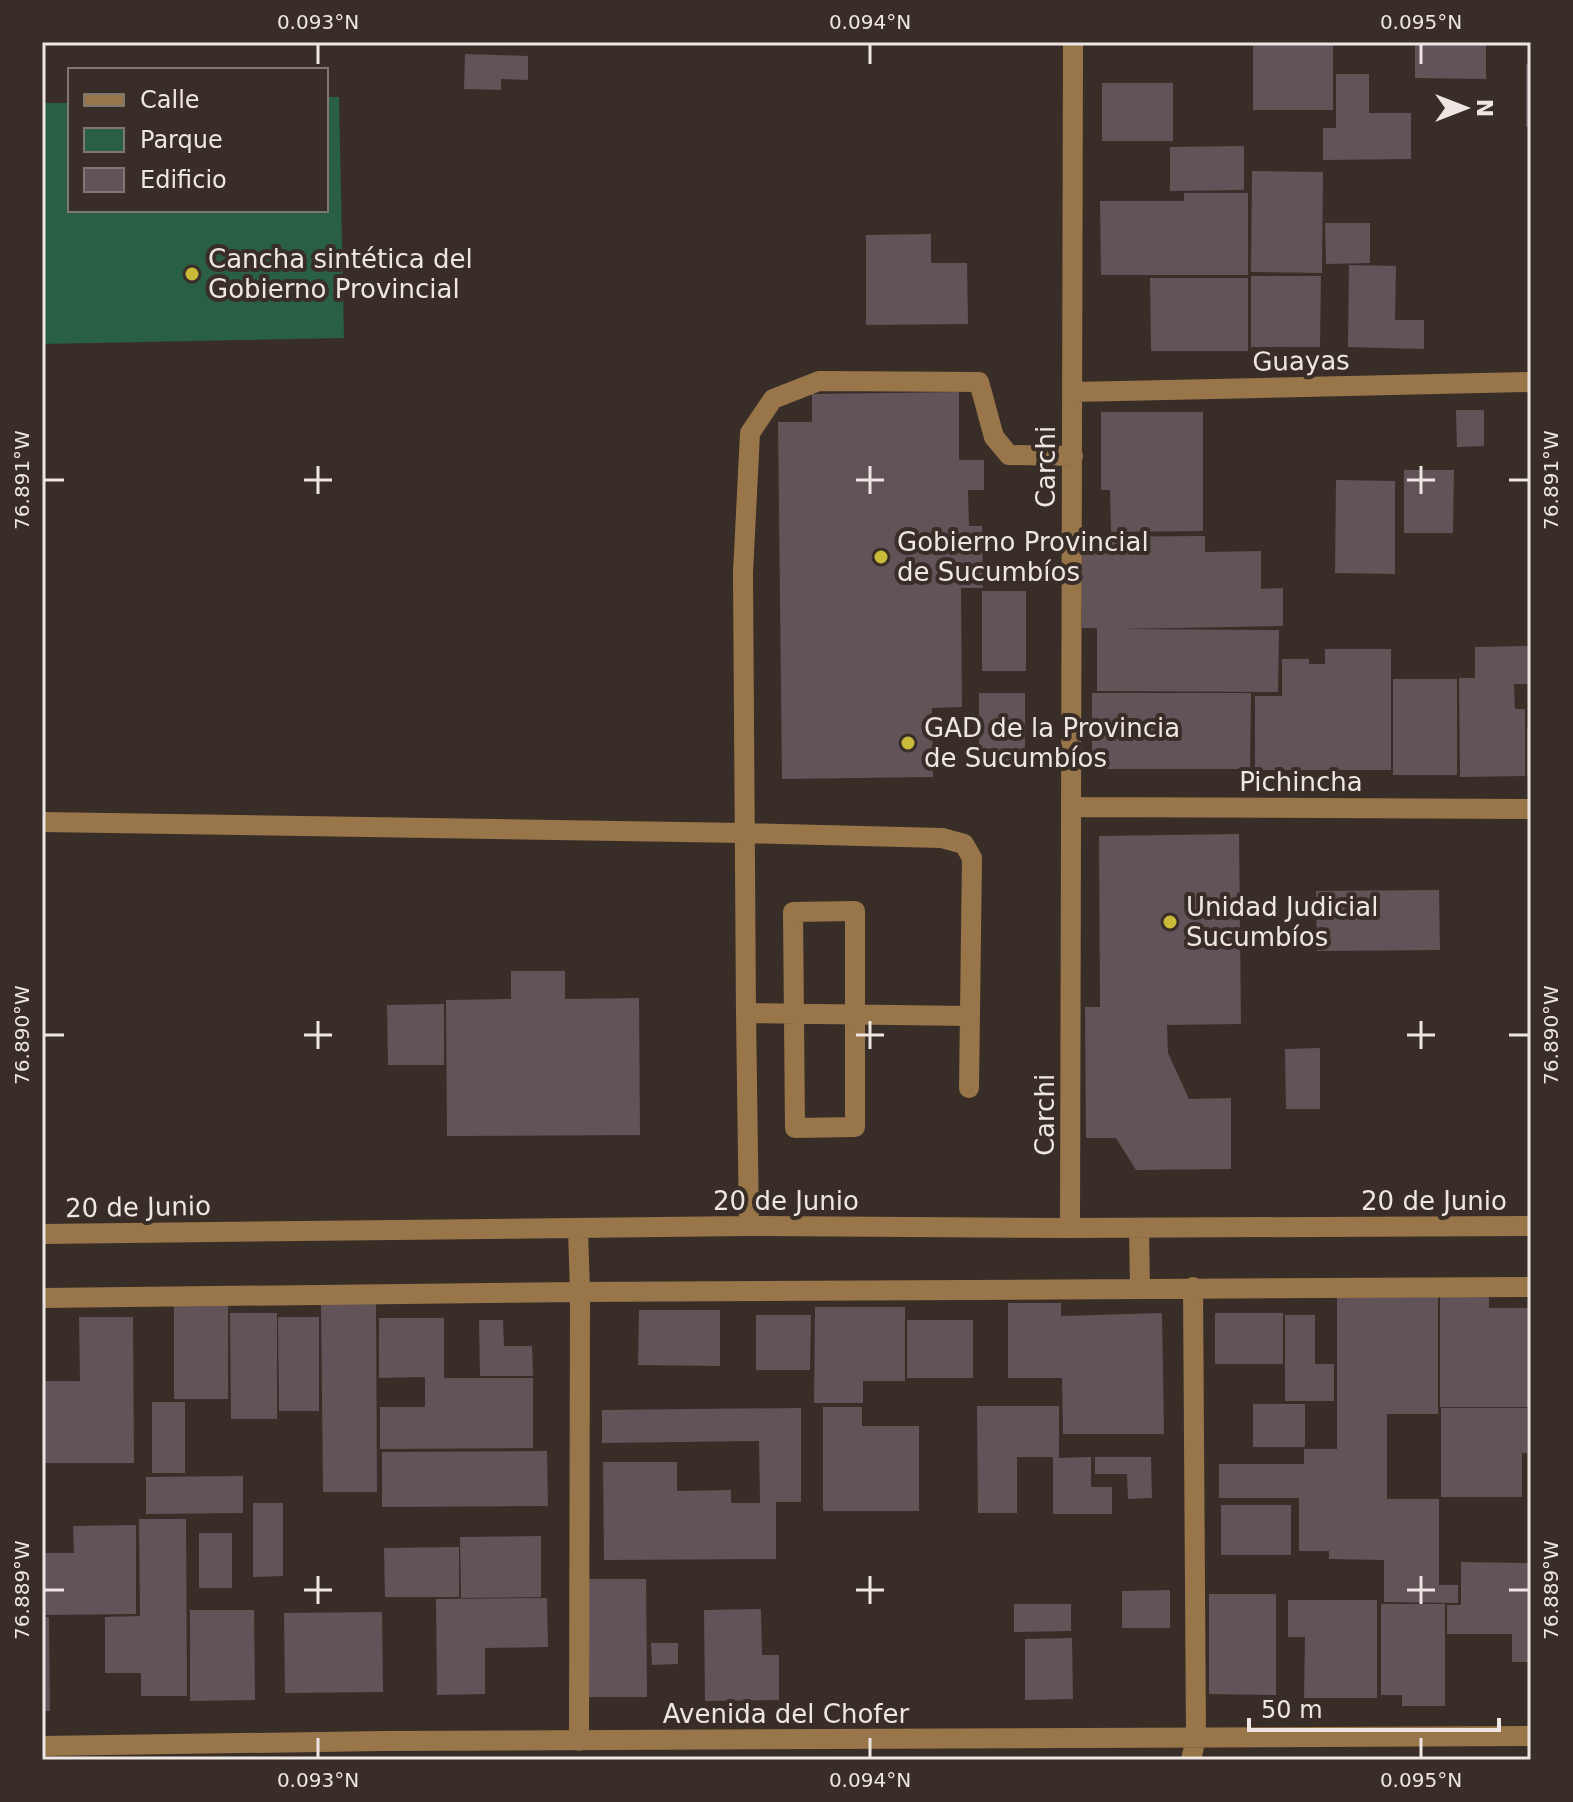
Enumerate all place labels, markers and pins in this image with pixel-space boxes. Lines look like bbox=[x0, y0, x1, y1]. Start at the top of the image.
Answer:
place label: Cancha sintética del Gobierno Provincial bbox=[208, 244, 473, 304]
marker: Cancha sintética del Gobierno Provincial bbox=[183, 265, 201, 283]
place label: Gobierno Provincial de Sucumbíos bbox=[897, 527, 1149, 587]
marker: Gobierno Provincial de Sucumbíos bbox=[872, 548, 890, 566]
place label: GAD de la Provincia de Sucumbíos bbox=[924, 713, 1180, 773]
marker: GAD de la Provincia de Sucumbíos bbox=[899, 734, 917, 752]
place label: Unidad Judicial Sucumbíos bbox=[1186, 892, 1379, 952]
marker: Unidad Judicial Sucumbíos bbox=[1161, 913, 1179, 931]

